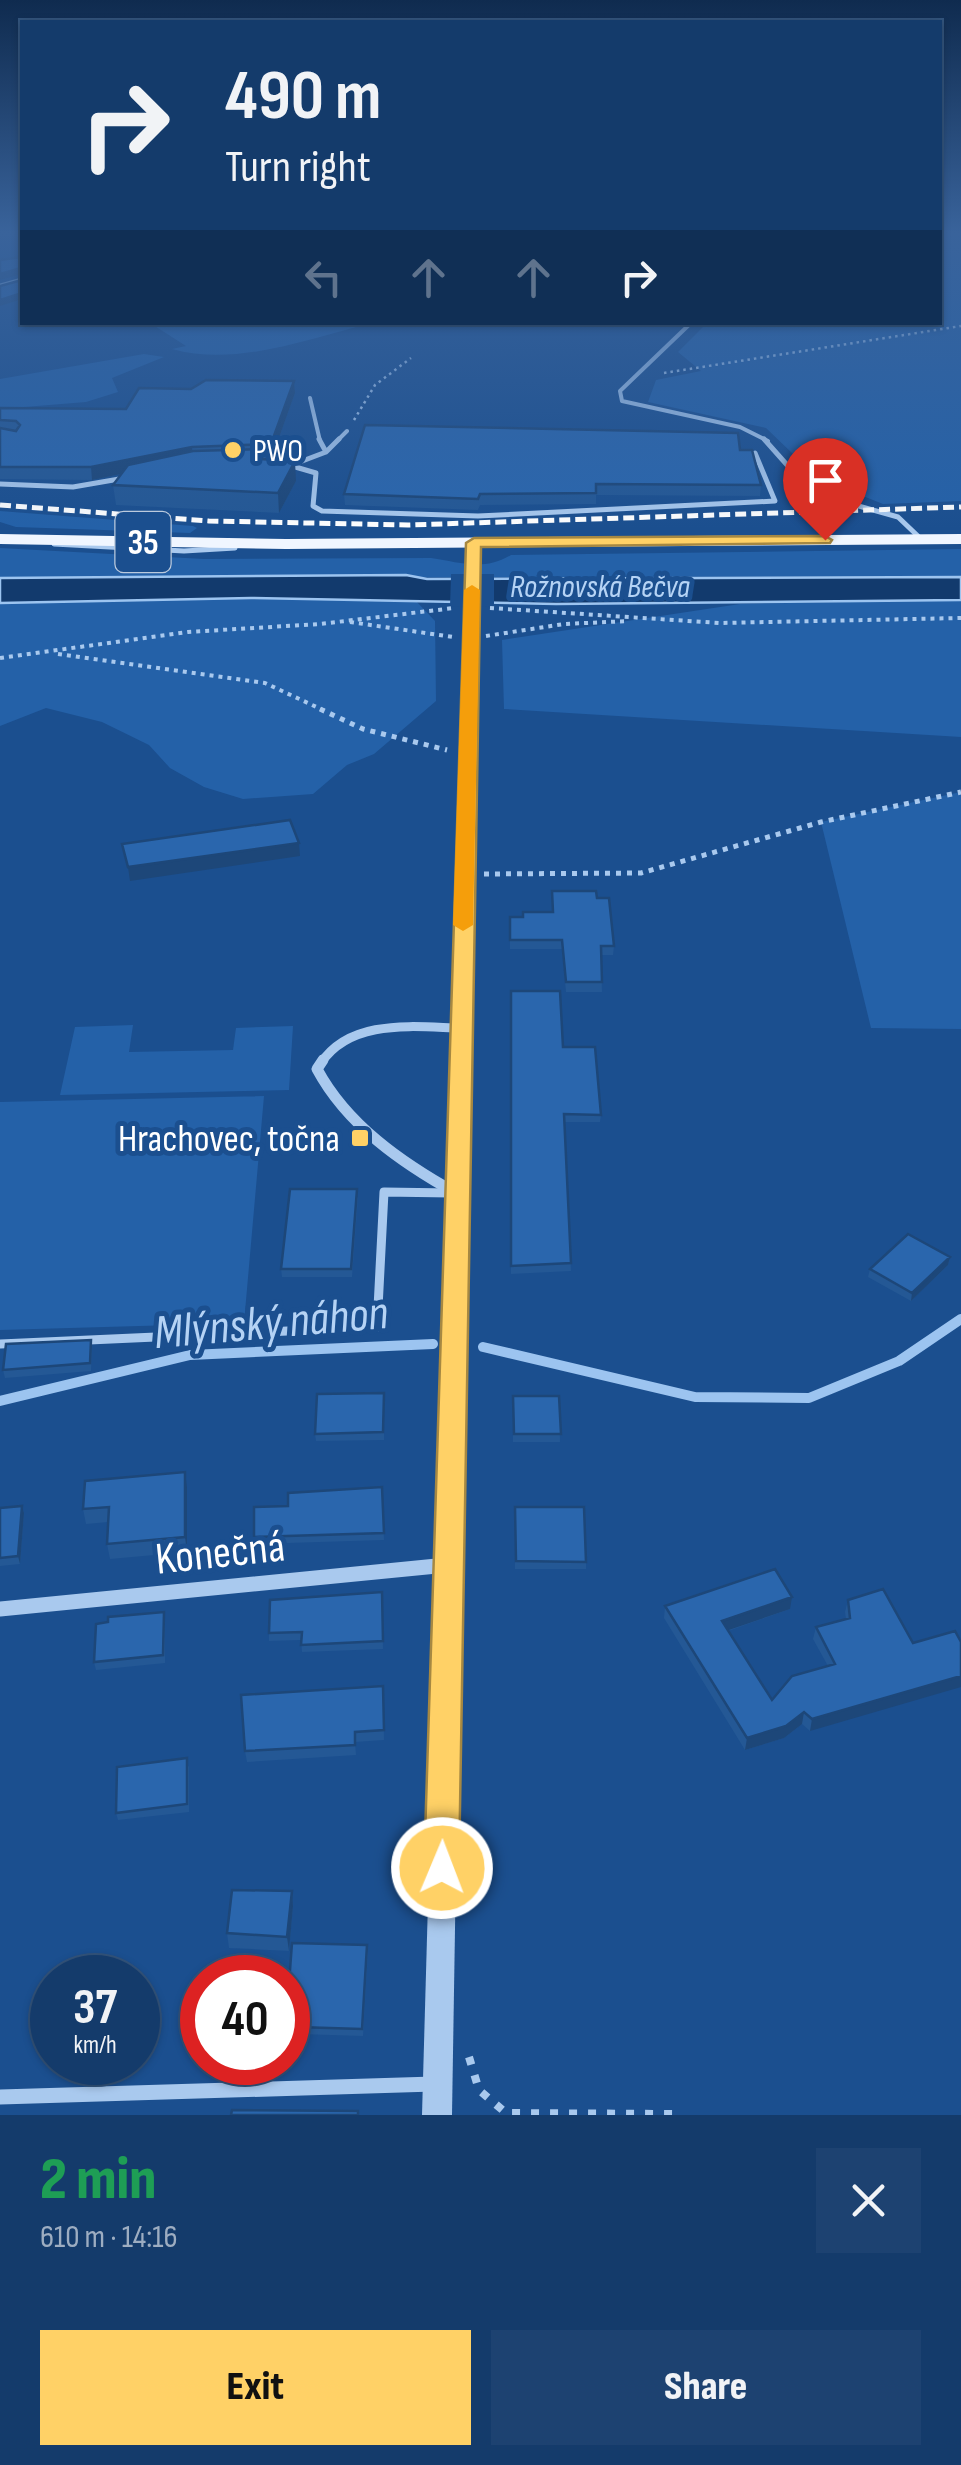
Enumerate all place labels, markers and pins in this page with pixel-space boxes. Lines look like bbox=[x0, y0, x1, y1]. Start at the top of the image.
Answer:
place label: PWO bbox=[253, 432, 303, 471]
pin bbox=[783, 438, 868, 541]
marker: PWO bbox=[222, 439, 244, 461]
place label: Hrachovec, točna bbox=[118, 1117, 340, 1162]
marker: Hrachovec, točna bbox=[349, 1127, 371, 1149]

